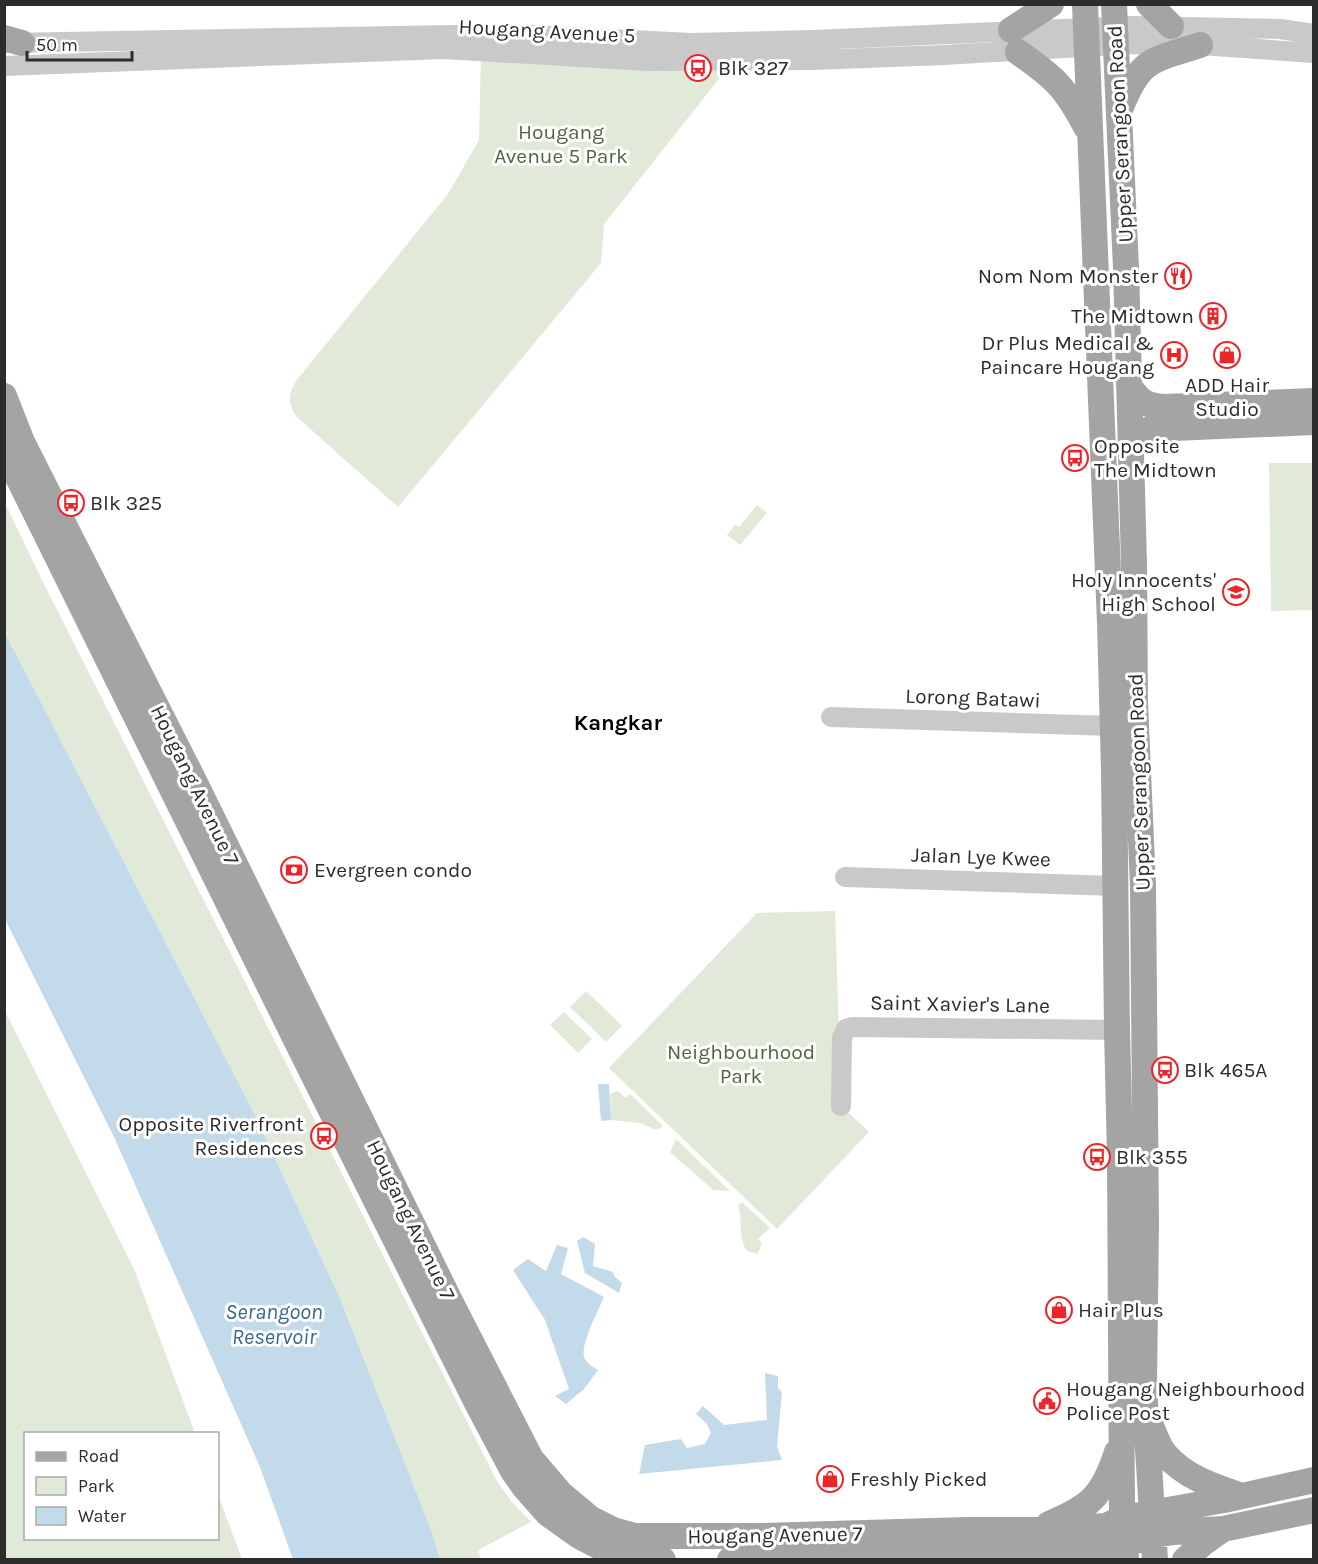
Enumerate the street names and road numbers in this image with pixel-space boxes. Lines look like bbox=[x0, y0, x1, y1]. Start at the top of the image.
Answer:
street label: Hougang Avenue 5 bbox=[458, 14, 636, 48]
street label: Upper Serangoon Road bbox=[1102, 25, 1138, 243]
street label: Upper Serangoon Road bbox=[1123, 673, 1155, 891]
street label: Lorong Batawi bbox=[905, 684, 1041, 712]
street label: Hougang Avenue 7 bbox=[146, 701, 244, 869]
street label: Jalan Lye Kwee bbox=[911, 843, 1051, 871]
street label: Saint Xavier's Lane bbox=[870, 990, 1050, 1018]
street label: Hougang Avenue 7 bbox=[362, 1136, 460, 1304]
street label: Hougang Avenue 7 bbox=[687, 1521, 863, 1549]

